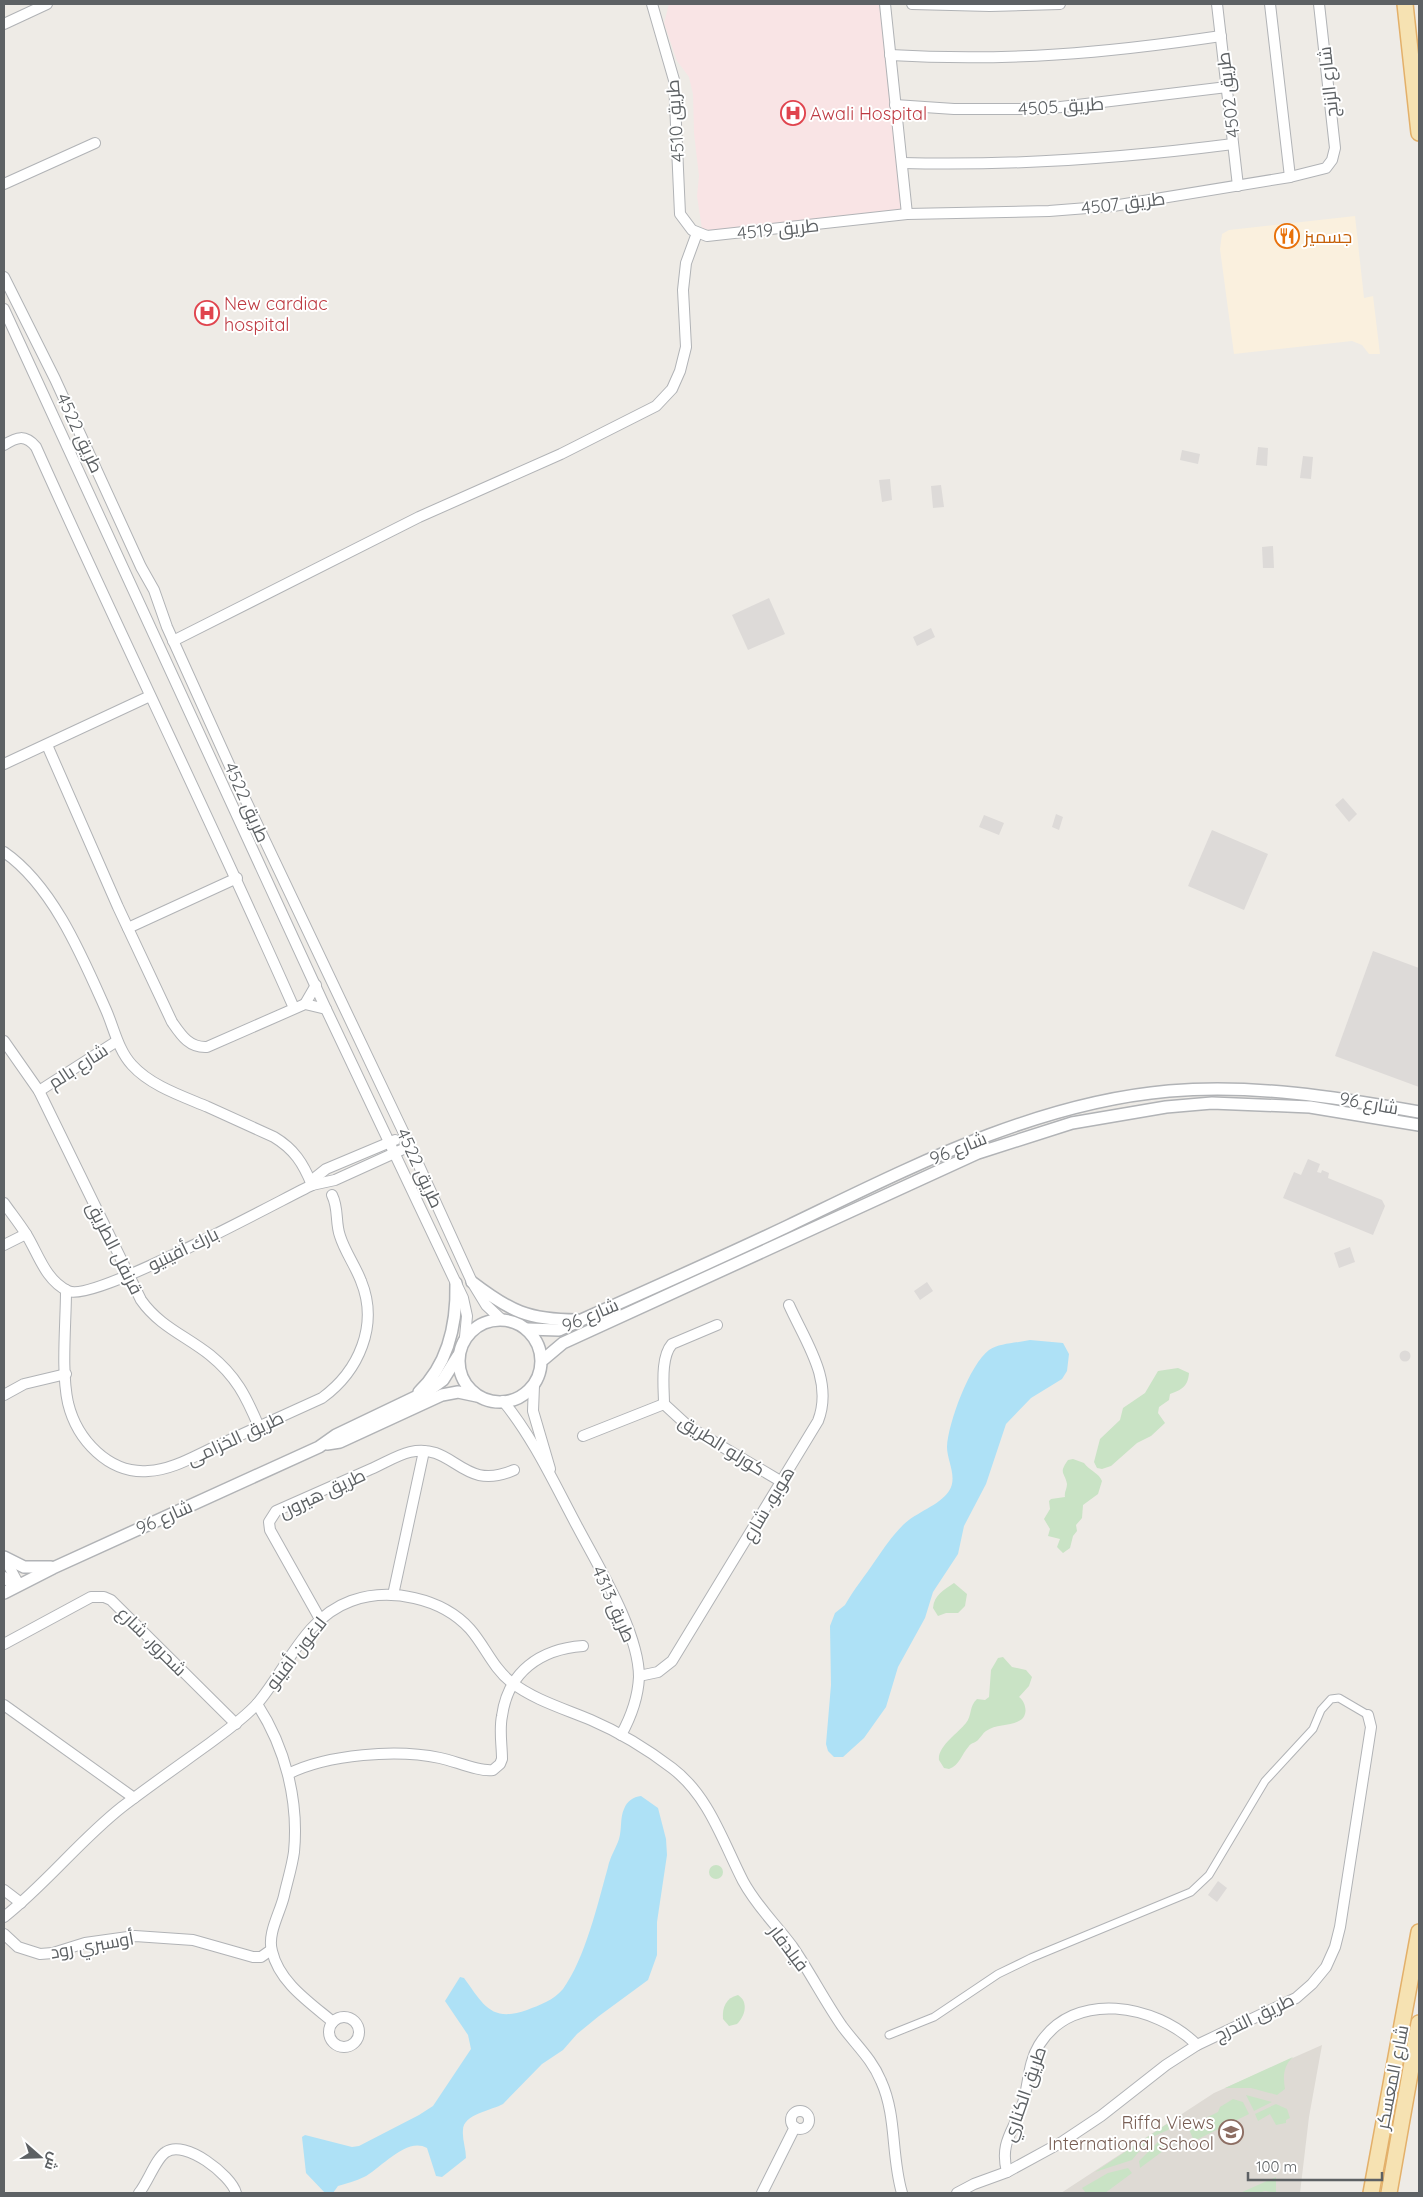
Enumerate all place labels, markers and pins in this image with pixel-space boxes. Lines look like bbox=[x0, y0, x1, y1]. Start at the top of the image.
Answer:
hospital icon: Awali Hospital bbox=[780, 100, 806, 126]
place label: Awali Hospital bbox=[810, 102, 927, 125]
restaurant icon: جسميز bbox=[1274, 223, 1300, 249]
place label: جسميز bbox=[1303, 225, 1352, 248]
place label: New cardiac hospital bbox=[224, 292, 327, 336]
hospital icon: New cardiac hospital bbox=[194, 300, 220, 326]
place label: Riffa Views International School bbox=[1048, 2111, 1214, 2155]
school or university icon: Riffa Views International School bbox=[1218, 2119, 1244, 2145]

